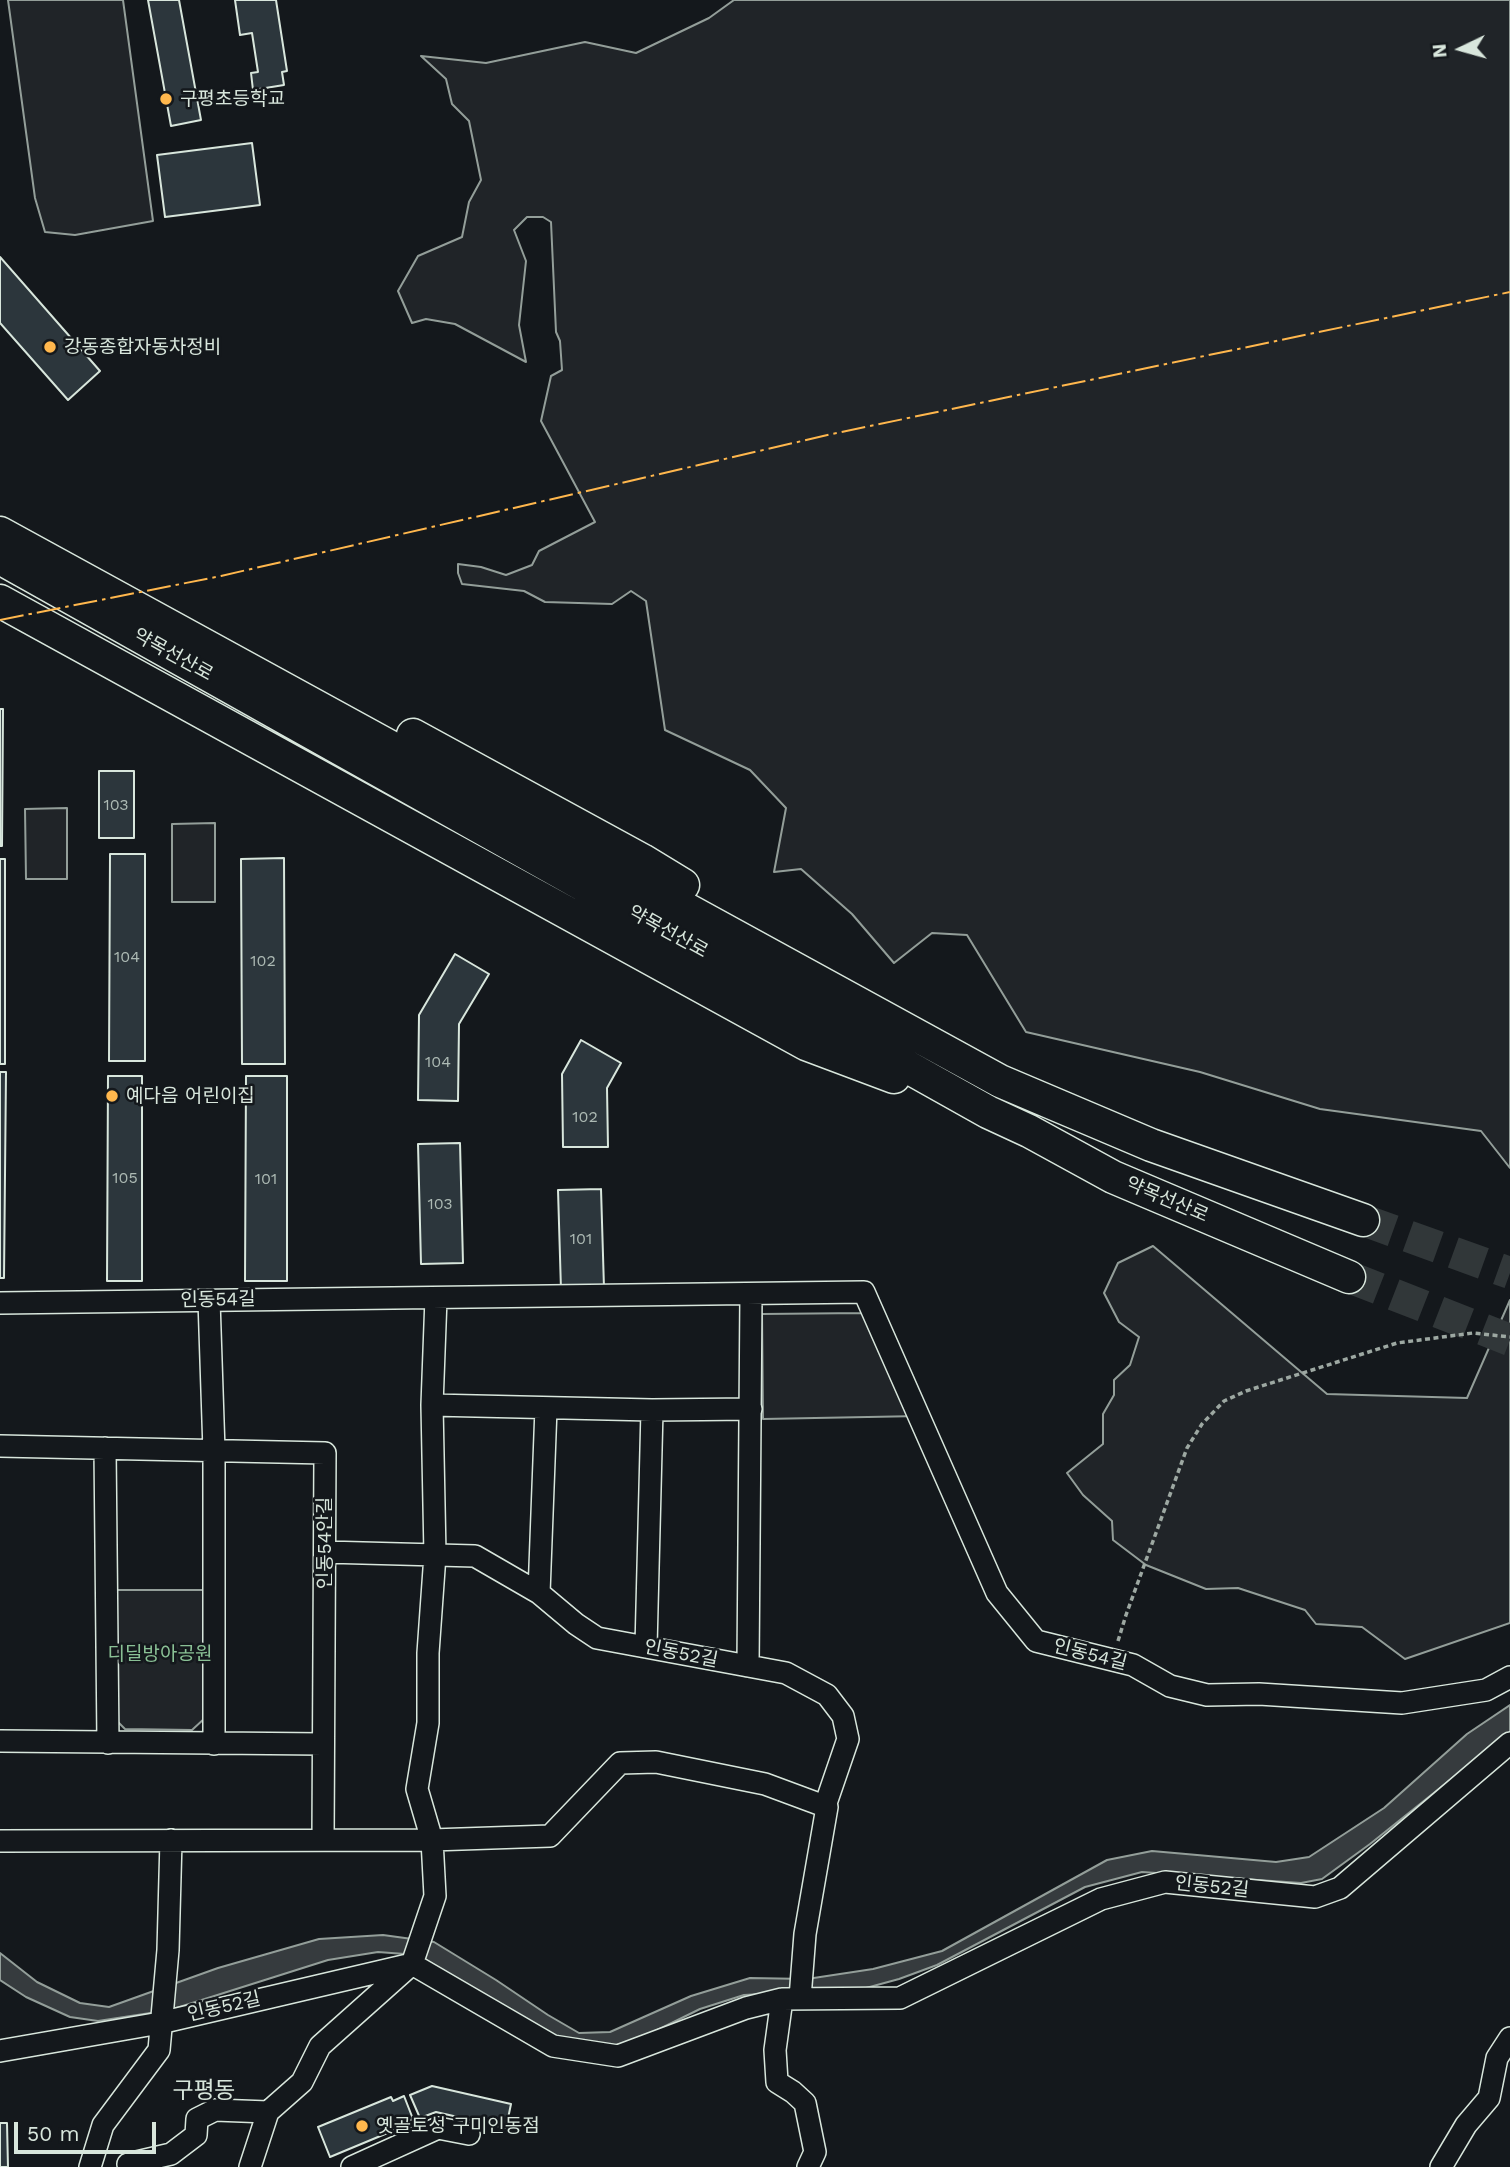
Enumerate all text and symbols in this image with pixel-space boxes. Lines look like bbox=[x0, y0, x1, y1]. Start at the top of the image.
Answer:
north arrow bbox=[1426, 14, 1496, 84]
text: N bbox=[1428, 43, 1452, 59]
place label: 구평초등학교 bbox=[180, 88, 285, 110]
marker: 구평초등학교 bbox=[158, 91, 174, 107]
place label: 강동종합자동차정비 bbox=[64, 336, 221, 358]
marker: 강동종합자동차정비 bbox=[42, 339, 58, 355]
street label: 약목선산로 bbox=[129, 624, 217, 686]
house number: 103 bbox=[103, 795, 129, 815]
street label: 약목선산로 bbox=[624, 901, 712, 963]
house number: 104 bbox=[114, 947, 140, 967]
house number: 102 bbox=[250, 951, 276, 971]
house number: 104 bbox=[425, 1052, 451, 1072]
place label: 예다음 어린이집 bbox=[126, 1085, 255, 1107]
marker: 예다음 어린이집 bbox=[104, 1088, 120, 1104]
house number: 102 bbox=[572, 1107, 598, 1127]
house number: 105 bbox=[112, 1168, 138, 1188]
house number: 101 bbox=[255, 1169, 277, 1189]
street label: 약목선산로 bbox=[1122, 1172, 1212, 1228]
house number: 103 bbox=[427, 1194, 453, 1214]
house number: 101 bbox=[570, 1229, 592, 1249]
street label: 인동54길 bbox=[180, 1288, 256, 1312]
street label: 인동54안길 bbox=[314, 1497, 336, 1589]
street label: 인동54길 bbox=[1051, 1635, 1129, 1675]
street label: 인동52길 bbox=[642, 1636, 720, 1672]
park label: 디딜방아공원 bbox=[108, 1643, 212, 1665]
street label: 인동52길 bbox=[1174, 1872, 1250, 1902]
street label: 인동52길 bbox=[185, 1988, 263, 2026]
district label: 구평동 bbox=[172, 2077, 236, 2105]
scale bar bbox=[18, 2108, 159, 2152]
place label: 옛골토성 구미인동점 bbox=[376, 2115, 540, 2137]
marker: 옛골토성 구미인동점 bbox=[354, 2118, 370, 2134]
text: 50 m bbox=[27, 2121, 79, 2146]

